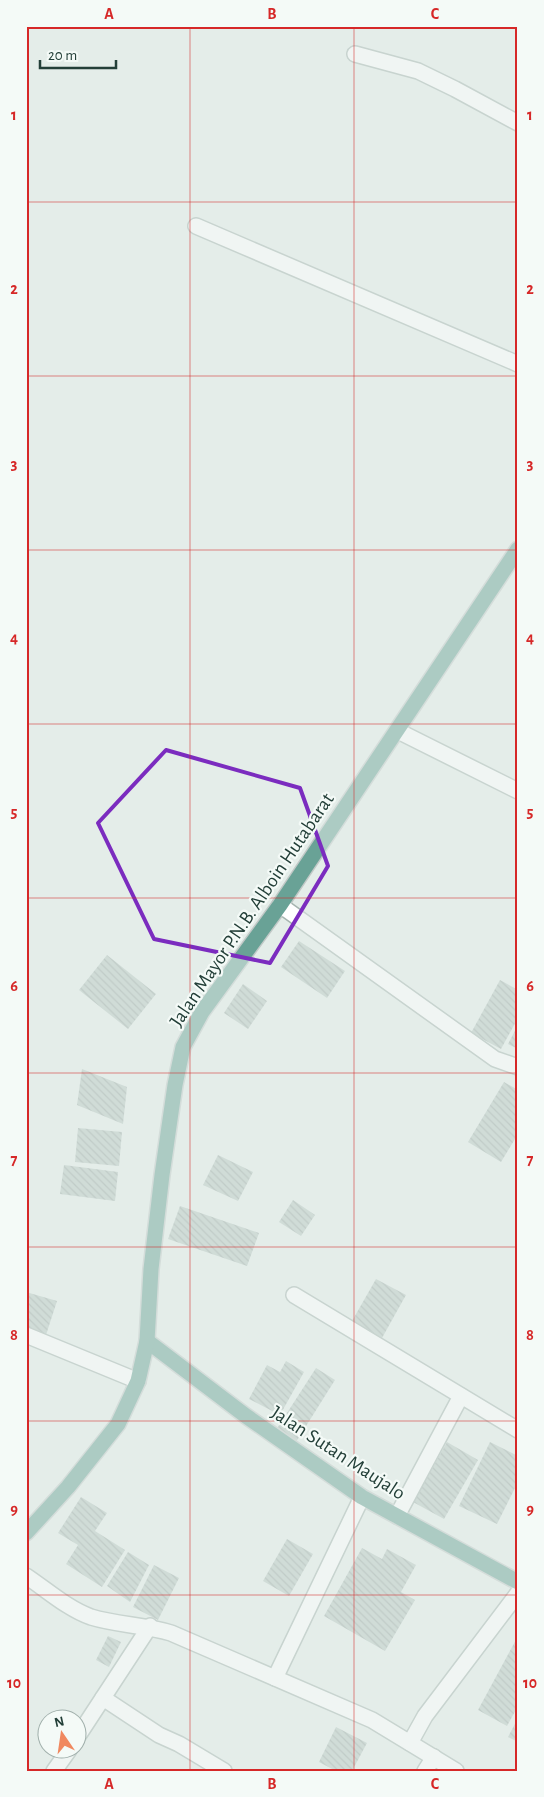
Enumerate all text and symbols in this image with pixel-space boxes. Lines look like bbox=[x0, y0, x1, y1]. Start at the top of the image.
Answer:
text: A bbox=[104, 6, 114, 22]
text: B bbox=[267, 6, 277, 22]
text: C bbox=[431, 6, 440, 22]
scale bar bbox=[40, 38, 116, 70]
text: 20 m bbox=[48, 48, 77, 63]
text: 1 bbox=[11, 107, 17, 123]
text: 1 bbox=[527, 107, 533, 123]
text: 2 bbox=[10, 281, 18, 297]
text: 2 bbox=[526, 281, 534, 297]
text: 3 bbox=[11, 456, 18, 472]
text: 3 bbox=[527, 456, 534, 472]
text: 4 bbox=[10, 630, 18, 646]
text: 4 bbox=[526, 630, 534, 646]
street label: Jalan Mayor P.N.B. Alboin Hutabarat bbox=[166, 789, 338, 1030]
text: 5 bbox=[11, 804, 18, 820]
text: 5 bbox=[527, 804, 534, 820]
text: 6 bbox=[10, 978, 18, 994]
text: 6 bbox=[526, 978, 534, 994]
text: 7 bbox=[11, 1152, 18, 1168]
text: 7 bbox=[527, 1152, 534, 1168]
text: 8 bbox=[10, 1327, 18, 1343]
text: 8 bbox=[526, 1327, 534, 1343]
street label: Jalan Sutan Maujalo bbox=[267, 1402, 409, 1504]
text: 9 bbox=[10, 1501, 18, 1517]
text: 9 bbox=[526, 1501, 534, 1517]
text: 10 bbox=[7, 1675, 21, 1691]
text: 10 bbox=[523, 1675, 537, 1691]
north arrow bbox=[38, 1710, 88, 1760]
text: N bbox=[53, 1714, 66, 1730]
text: A bbox=[104, 1776, 114, 1792]
text: B bbox=[267, 1776, 277, 1792]
text: C bbox=[431, 1776, 440, 1792]

